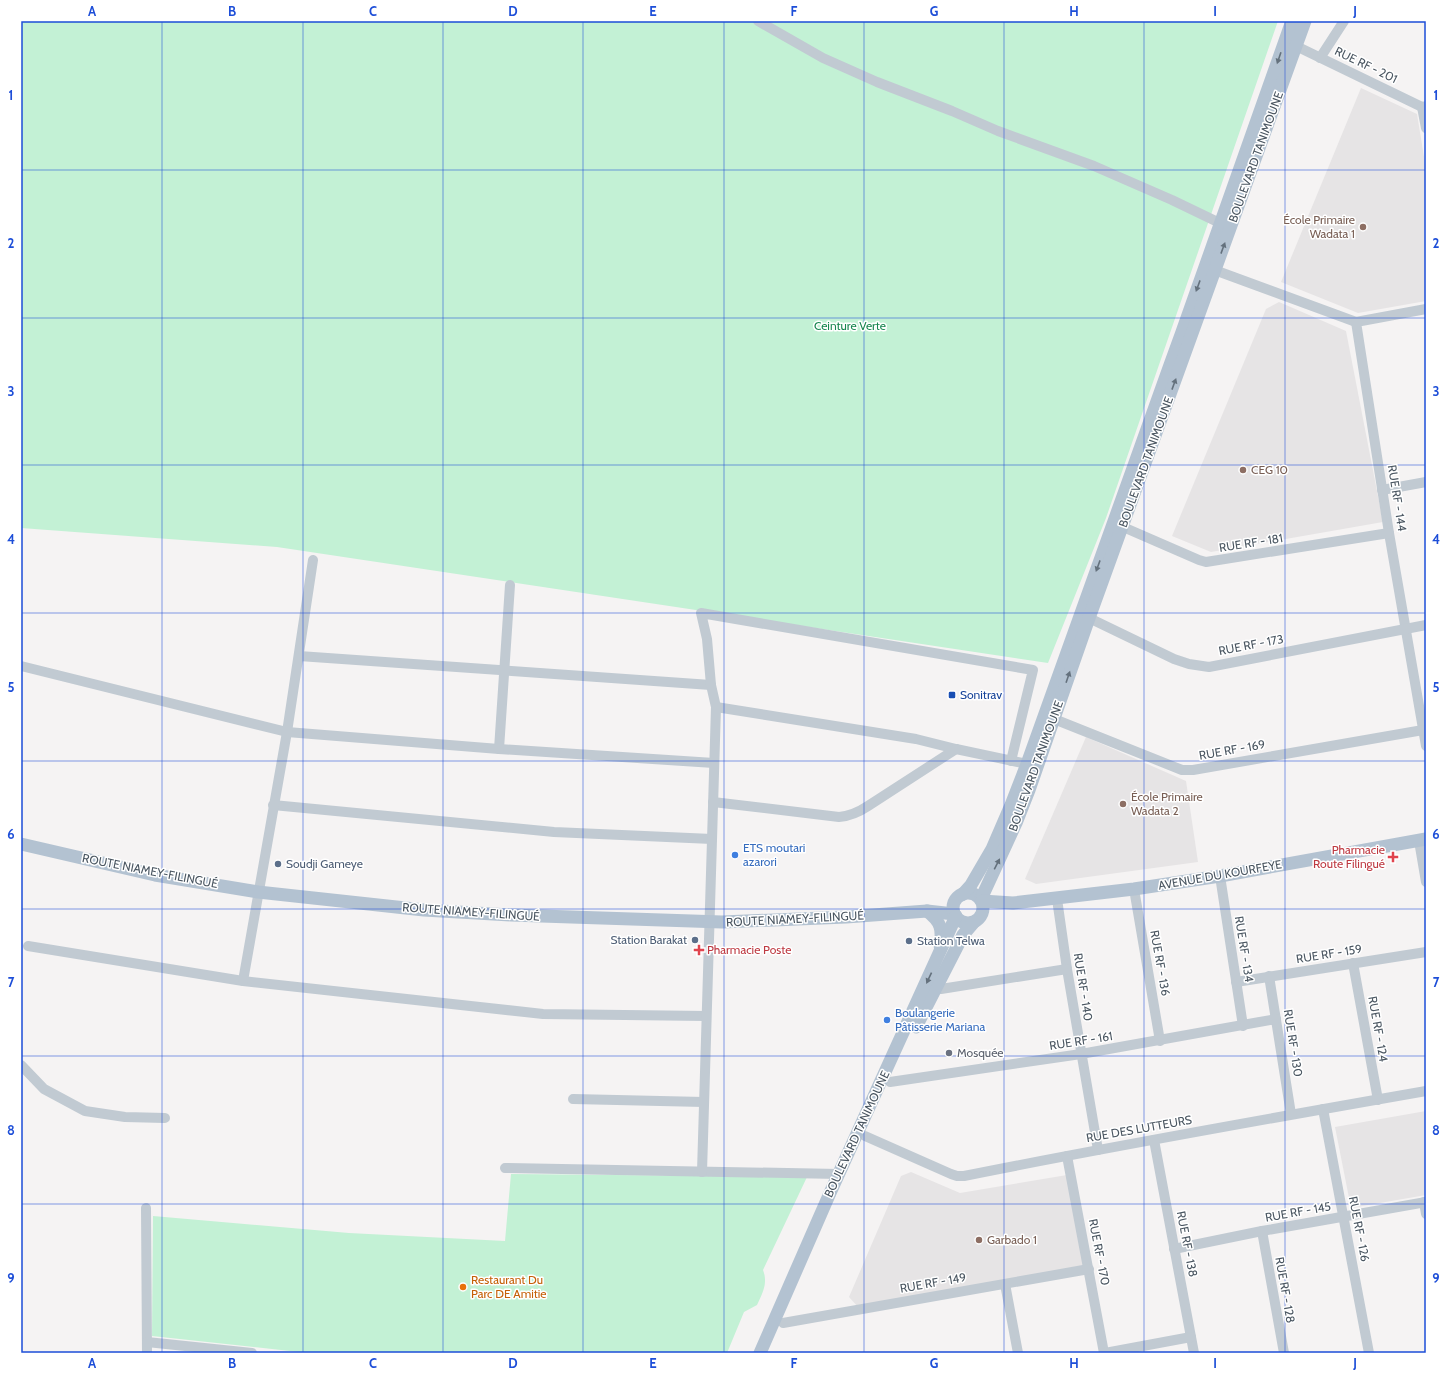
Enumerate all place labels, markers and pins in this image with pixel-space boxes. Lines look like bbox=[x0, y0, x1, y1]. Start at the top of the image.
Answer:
place label: École Primaire Wadata 1 bbox=[1283, 212, 1355, 241]
marker: École Primaire Wadata 1 bbox=[1358, 222, 1368, 232]
place label: CEG 10 bbox=[1251, 462, 1288, 477]
marker: CEG 10 bbox=[1238, 465, 1248, 475]
place label: Sonitrav bbox=[960, 687, 1002, 702]
marker: Sonitrav bbox=[947, 690, 957, 700]
place label: École Primaire Wadata 2 bbox=[1131, 789, 1203, 818]
marker: École Primaire Wadata 2 bbox=[1118, 799, 1128, 809]
place label: ETS moutari azarori bbox=[743, 840, 805, 869]
place label: Pharmacie Route Filingué bbox=[1313, 842, 1385, 871]
marker: ETS moutari azarori bbox=[730, 850, 740, 860]
marker: Pharmacie Route Filingué bbox=[1388, 852, 1398, 862]
place label: Soudji Gameye bbox=[286, 856, 363, 871]
marker: Soudji Gameye bbox=[273, 859, 283, 869]
place label: Station Barakat bbox=[610, 932, 687, 947]
place label: Station Telwa bbox=[917, 933, 985, 948]
marker: Station Barakat bbox=[690, 935, 700, 945]
marker: Station Telwa bbox=[904, 936, 914, 946]
place label: Pharmacie Poste bbox=[707, 942, 791, 957]
marker: Pharmacie Poste bbox=[694, 945, 704, 955]
place label: Boulangerie Pâtisserie Mariana bbox=[895, 1005, 985, 1034]
marker: Boulangerie Pâtisserie Mariana bbox=[882, 1015, 892, 1025]
place label: Mosquée bbox=[957, 1045, 1003, 1060]
marker: Mosquée bbox=[944, 1048, 954, 1058]
place label: Garbado 1 bbox=[987, 1232, 1037, 1247]
marker: Garbado 1 bbox=[974, 1235, 984, 1245]
place label: Restaurant Du Parc DE Amitie bbox=[471, 1272, 547, 1301]
marker: Restaurant Du Parc DE Amitie bbox=[458, 1282, 468, 1292]

